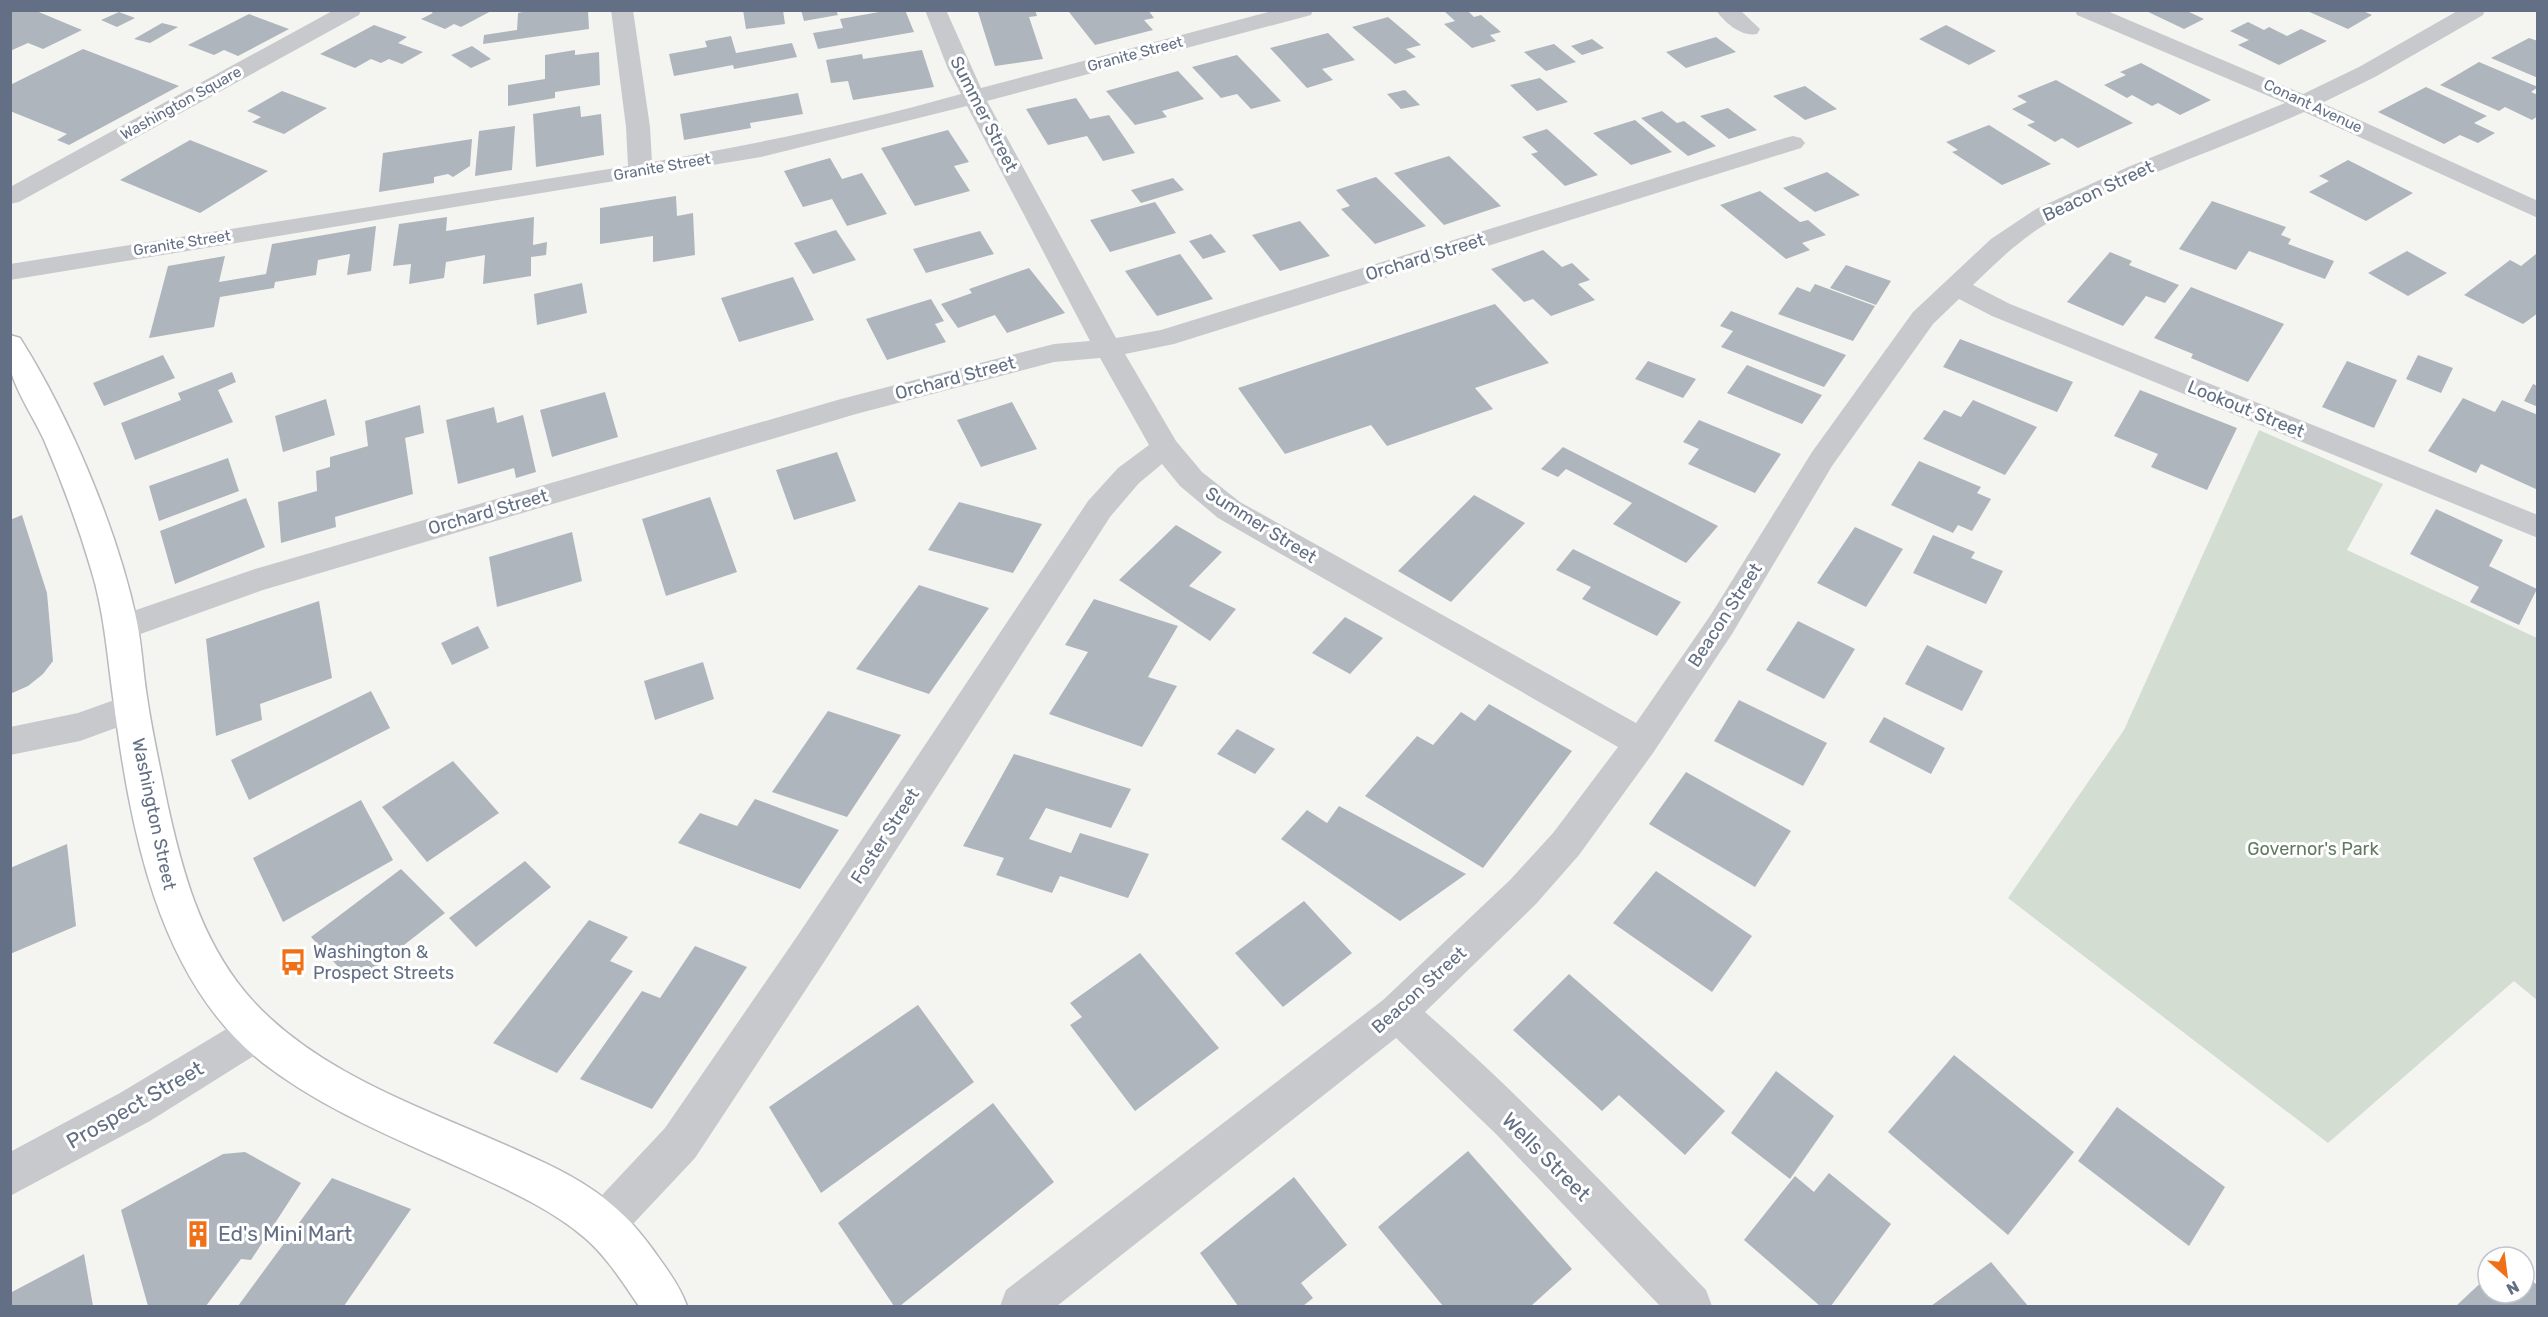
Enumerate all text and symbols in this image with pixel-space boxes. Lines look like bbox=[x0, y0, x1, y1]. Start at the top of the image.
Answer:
street label: Granite Street bbox=[1085, 33, 1185, 75]
street label: Summer Street bbox=[945, 52, 1023, 176]
street label: Washington Square bbox=[118, 62, 244, 144]
street label: Conant Avenue bbox=[2261, 75, 2365, 137]
street label: Granite Street bbox=[612, 150, 712, 184]
street label: Beacon Street bbox=[2039, 156, 2157, 226]
street label: Granite Street bbox=[132, 226, 232, 260]
street label: Orchard Street bbox=[1363, 228, 1487, 286]
street label: Orchard Street bbox=[893, 351, 1017, 405]
street label: Lookout Street bbox=[2184, 376, 2308, 442]
street label: Summer Street bbox=[1201, 482, 1321, 568]
street label: Orchard Street bbox=[426, 484, 550, 540]
street label: Beacon Street bbox=[1683, 559, 1767, 671]
street label: Washington Street bbox=[127, 736, 181, 892]
street label: Foster Street bbox=[846, 784, 924, 888]
park label: Governor's Park bbox=[2247, 838, 2379, 860]
place label: Washington & Prospect Streets bbox=[313, 941, 454, 984]
street label: Beacon Street bbox=[1367, 942, 1471, 1038]
bus stop icon: Washington & Prospect Streets bbox=[278, 947, 308, 977]
street label: Prospect Street bbox=[62, 1055, 208, 1154]
street label: Wells Street bbox=[1497, 1107, 1596, 1206]
building icon: Ed's Mini Mart bbox=[183, 1219, 213, 1249]
place label: Ed's Mini Mart bbox=[218, 1221, 352, 1246]
north arrow bbox=[2476, 1245, 2536, 1305]
text: N bbox=[2503, 1277, 2522, 1299]

